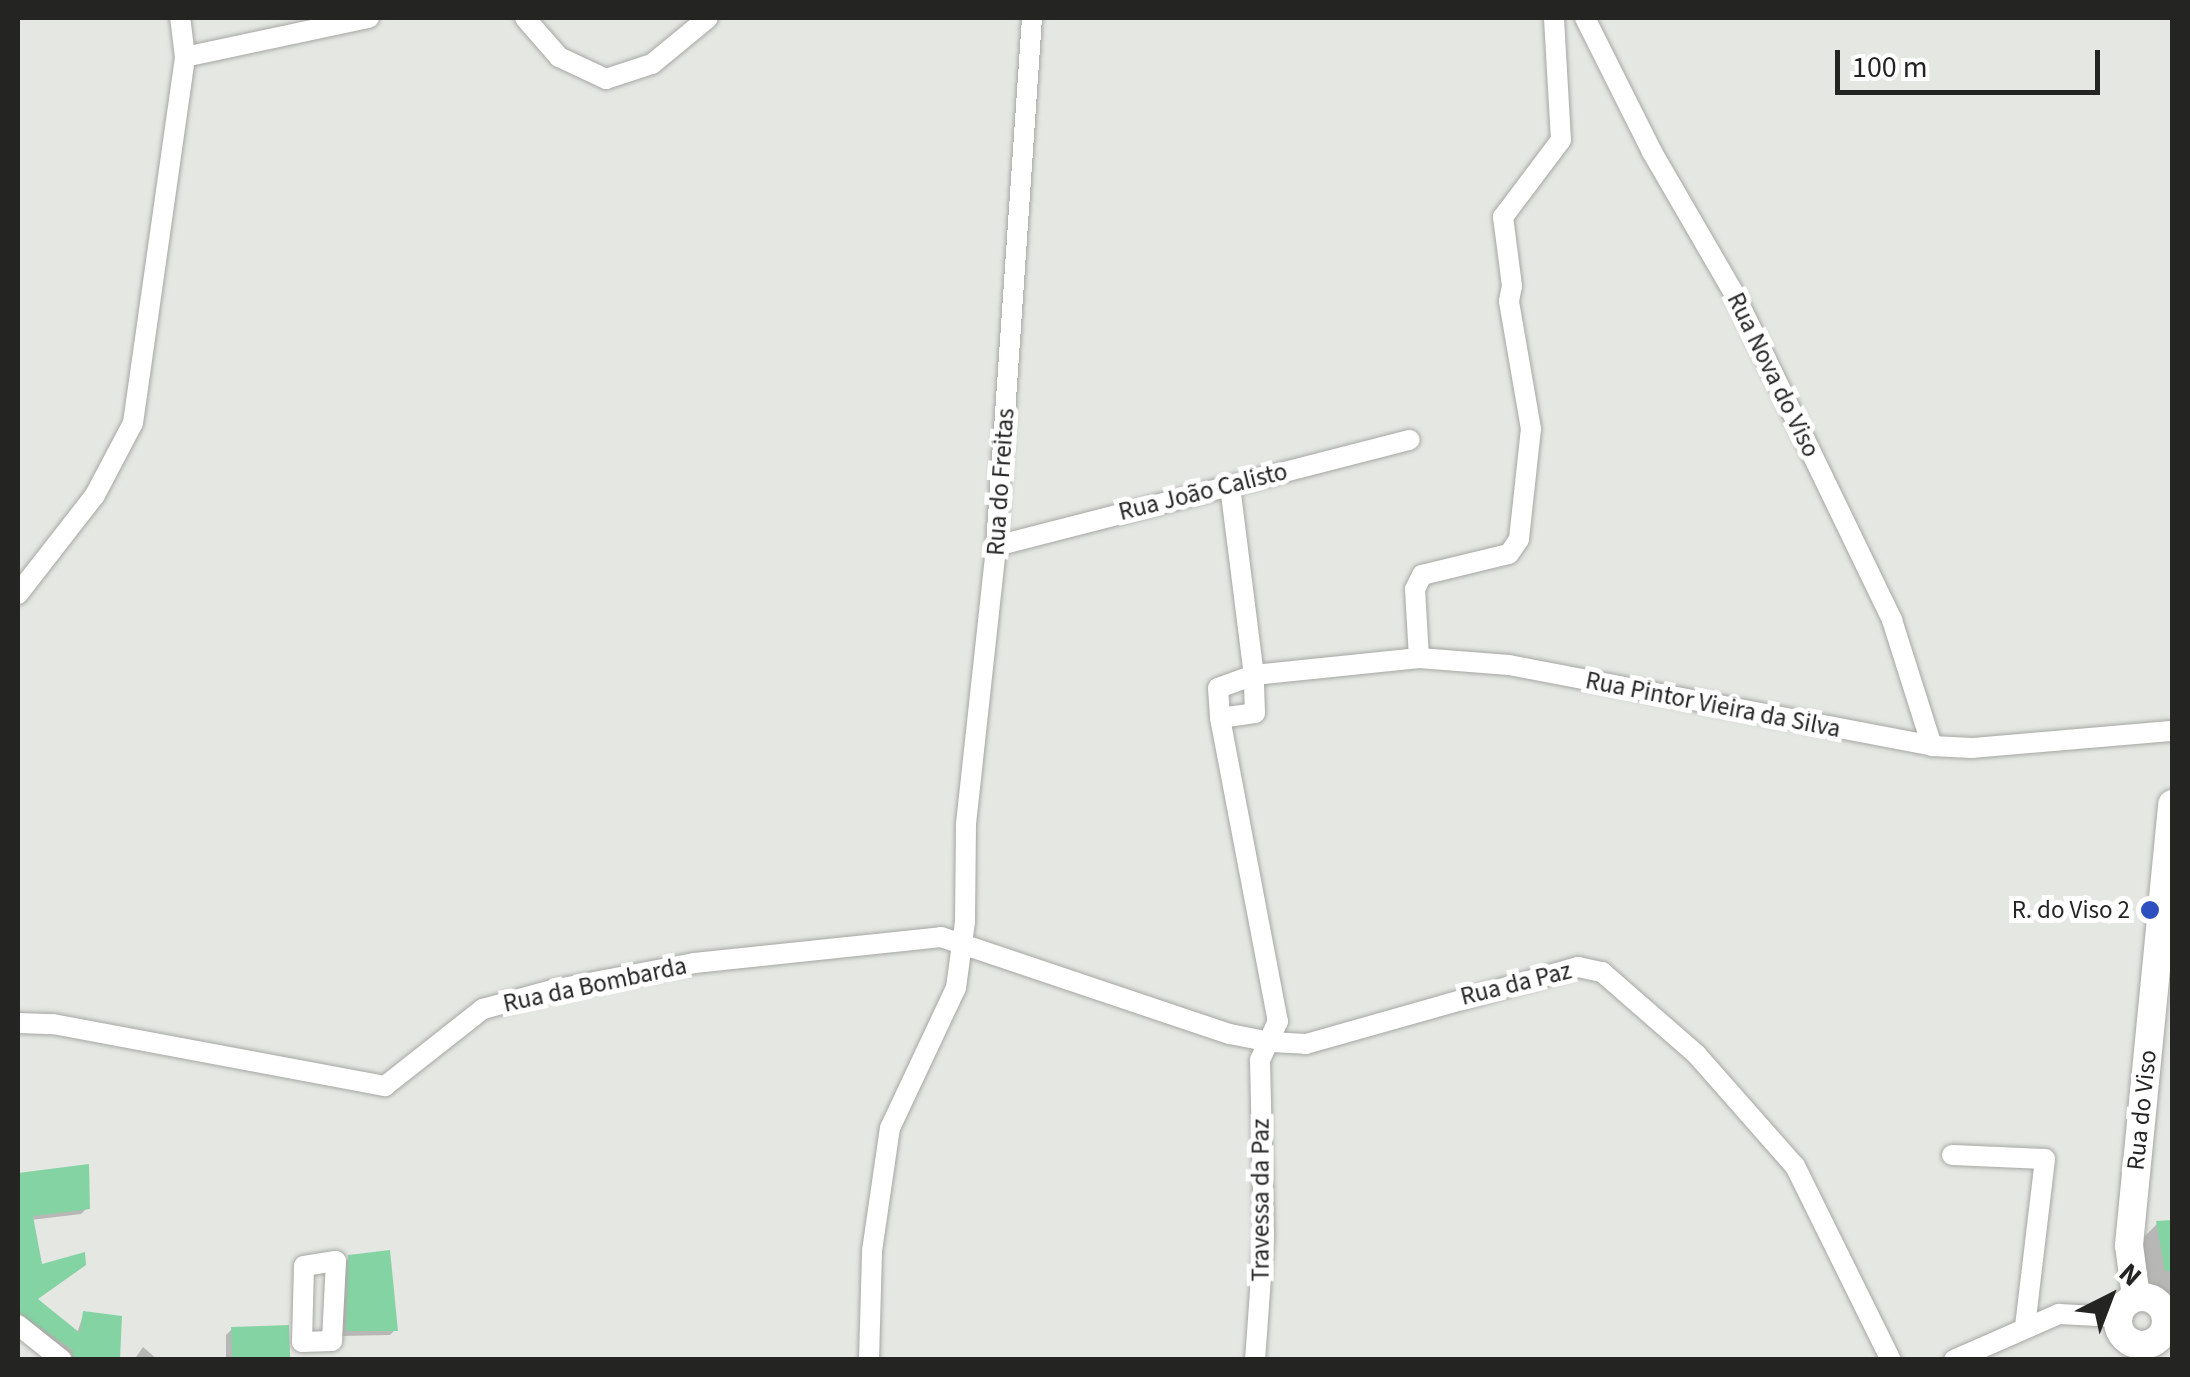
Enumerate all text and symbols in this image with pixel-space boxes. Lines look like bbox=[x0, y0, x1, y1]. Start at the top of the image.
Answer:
scale bar bbox=[1840, 30, 2105, 92]
text: 100 m bbox=[1852, 46, 1928, 89]
street label: Rua Nova do Viso bbox=[1720, 288, 1826, 462]
street label: Rua do Freitas bbox=[981, 407, 1021, 557]
street label: Rua João Calisto bbox=[1116, 457, 1290, 527]
street label: Rua Pintor Vieira da Silva bbox=[1583, 666, 1843, 744]
place label: R. do Viso 2 bbox=[2012, 895, 2130, 925]
marker: R. do Viso 2 bbox=[2139, 899, 2161, 921]
street label: Rua da Bombarda bbox=[500, 951, 690, 1019]
street label: Rua da Paz bbox=[1457, 956, 1575, 1012]
street label: Rua do Viso bbox=[2121, 1048, 2163, 1172]
street label: Travessa da Paz bbox=[1246, 1118, 1276, 1282]
north arrow bbox=[2060, 1247, 2160, 1347]
text: N bbox=[2110, 1254, 2150, 1296]

